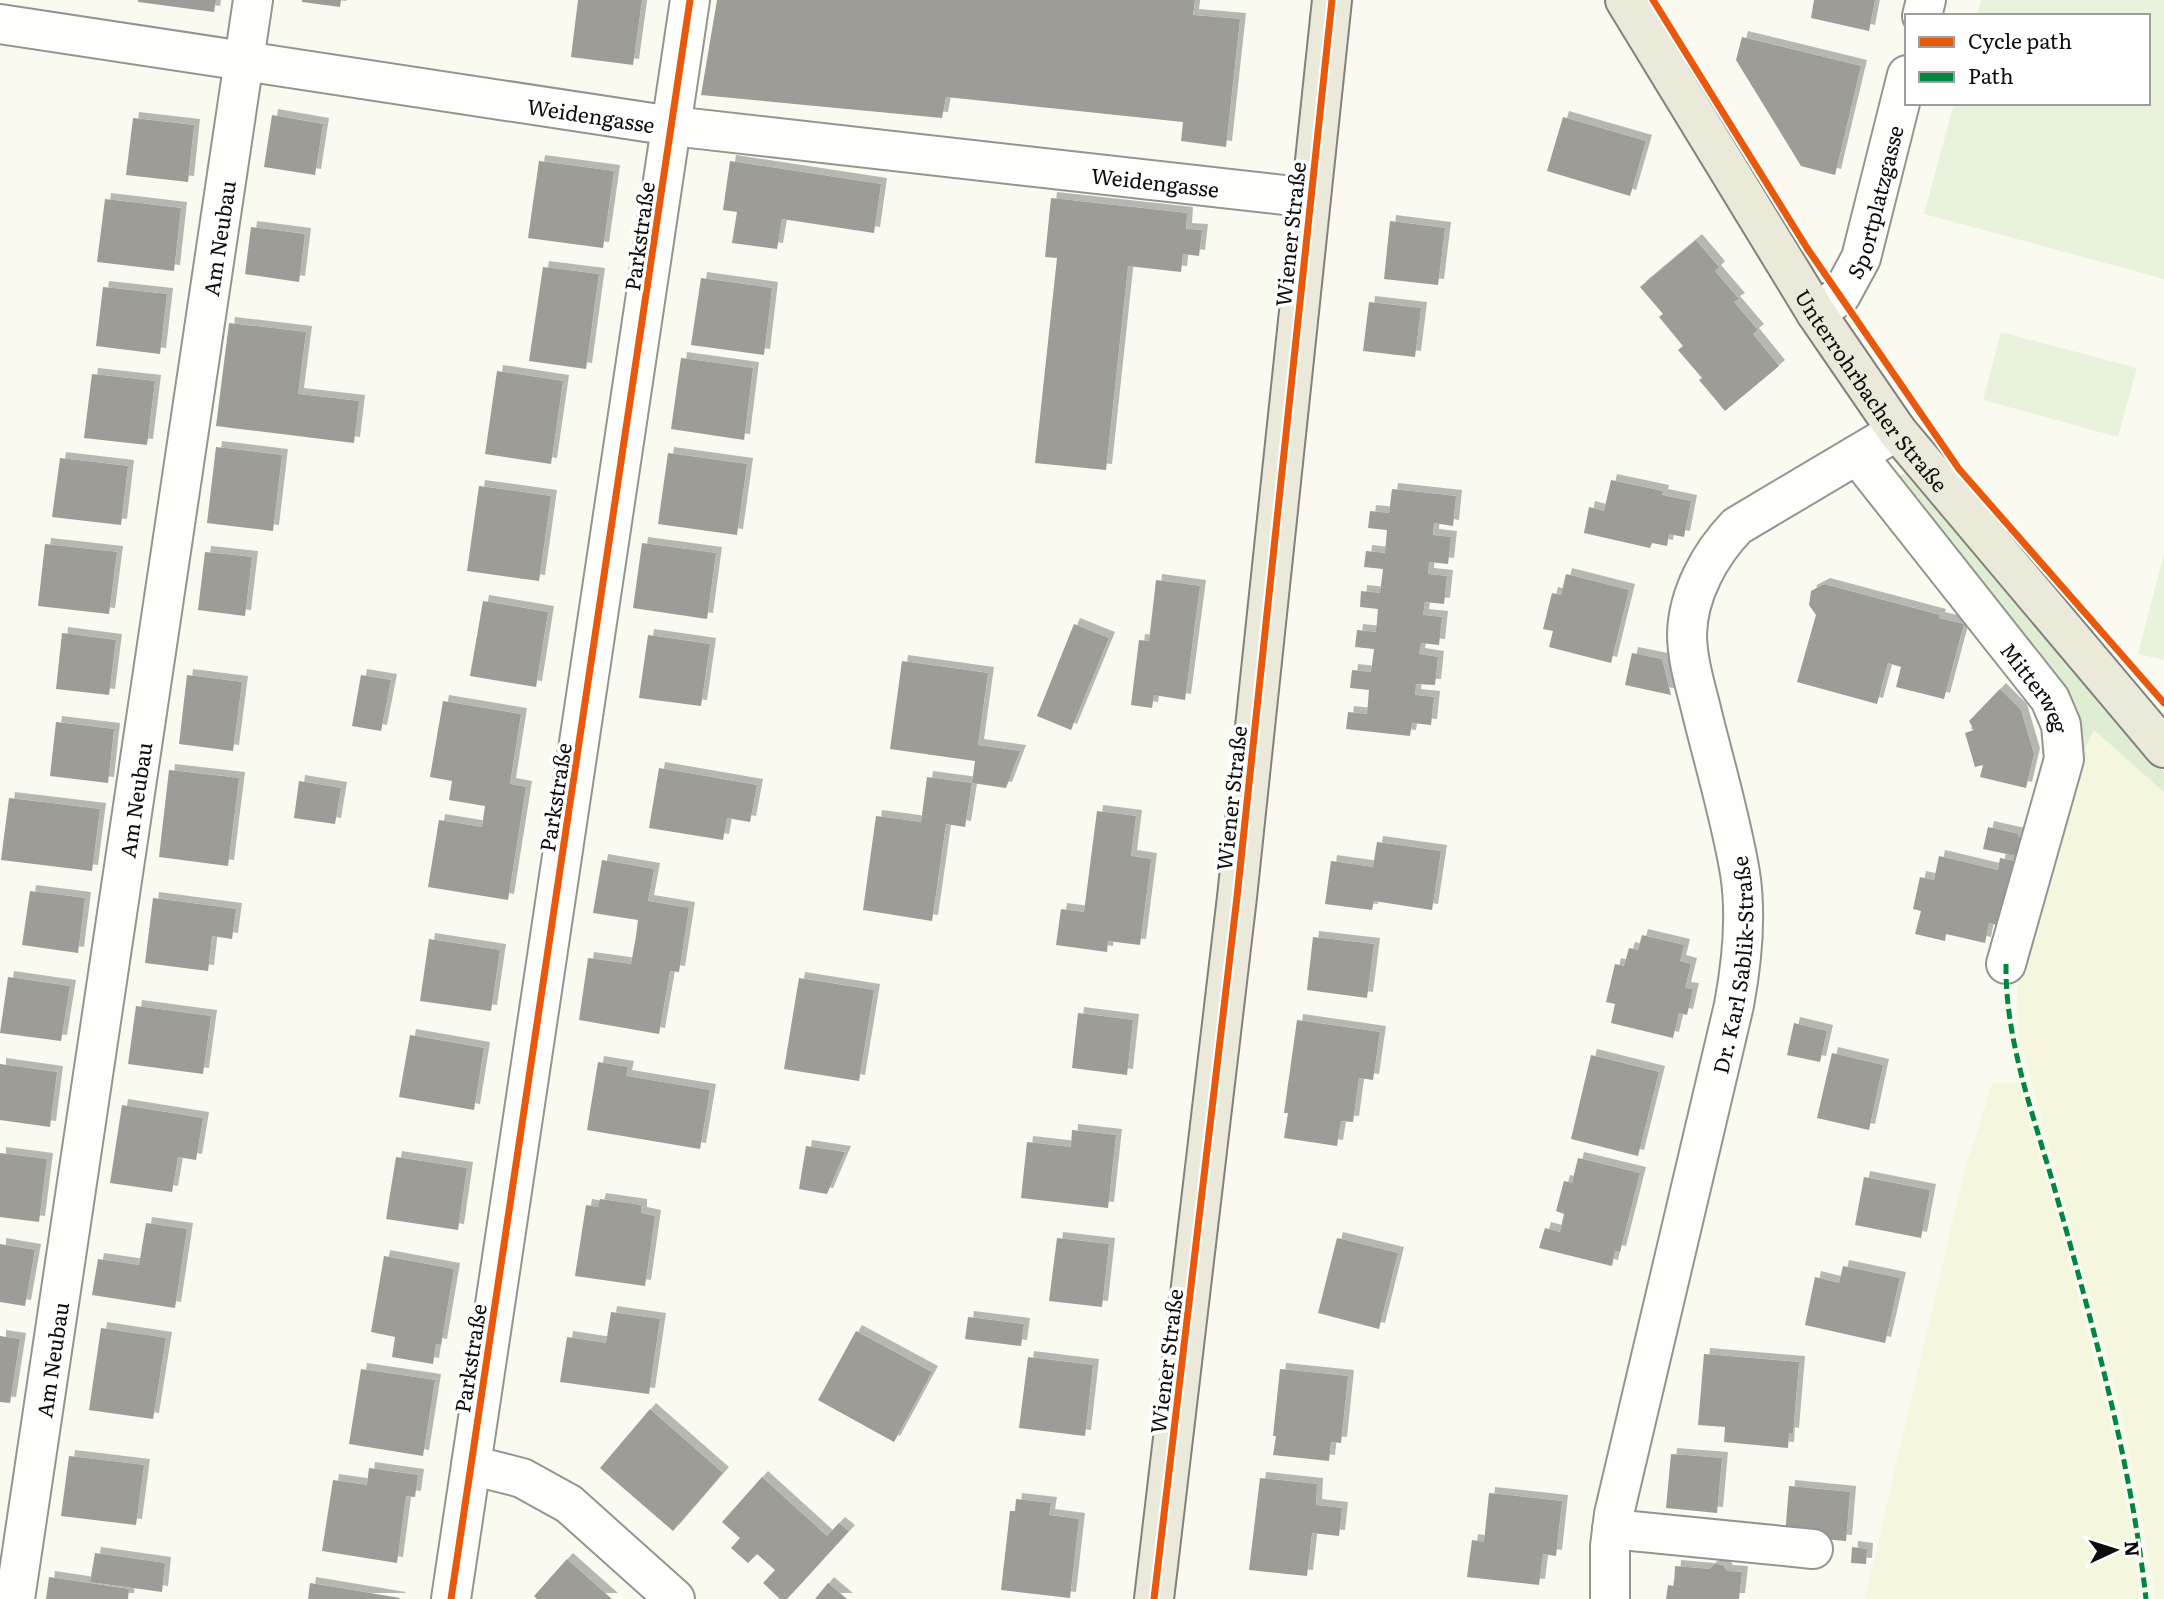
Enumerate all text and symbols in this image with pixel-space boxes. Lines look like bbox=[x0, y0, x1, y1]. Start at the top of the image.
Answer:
legend bbox=[1905, 14, 2150, 105]
text: Cycle path bbox=[1968, 24, 2072, 55]
text: Path bbox=[1968, 59, 2014, 90]
street label: Weidengasse bbox=[525, 89, 657, 139]
street label: Sportplatzgasse bbox=[1838, 121, 1909, 283]
street label: Weidengasse bbox=[1090, 158, 1221, 203]
street label: Wiener Straße bbox=[1266, 160, 1312, 308]
street label: Am Neubau bbox=[194, 178, 241, 298]
street label: Parkstraße bbox=[615, 179, 661, 292]
street label: Unterrohrbacher Straße bbox=[1789, 282, 1957, 498]
street label: Mitterweg bbox=[1995, 635, 2077, 734]
street label: Wiener Straße bbox=[1207, 724, 1253, 872]
street label: Am Neubau bbox=[110, 740, 158, 860]
street label: Parkstraße bbox=[530, 740, 578, 854]
street label: Dr. Karl Sablik-Straße bbox=[1703, 854, 1759, 1076]
street label: Wiener Straße bbox=[1141, 1287, 1189, 1435]
street label: Am Neubau bbox=[27, 1300, 75, 1420]
street label: Parkstraße bbox=[445, 1301, 493, 1415]
north arrow bbox=[2080, 1515, 2150, 1585]
text: N bbox=[2118, 1540, 2147, 1558]

